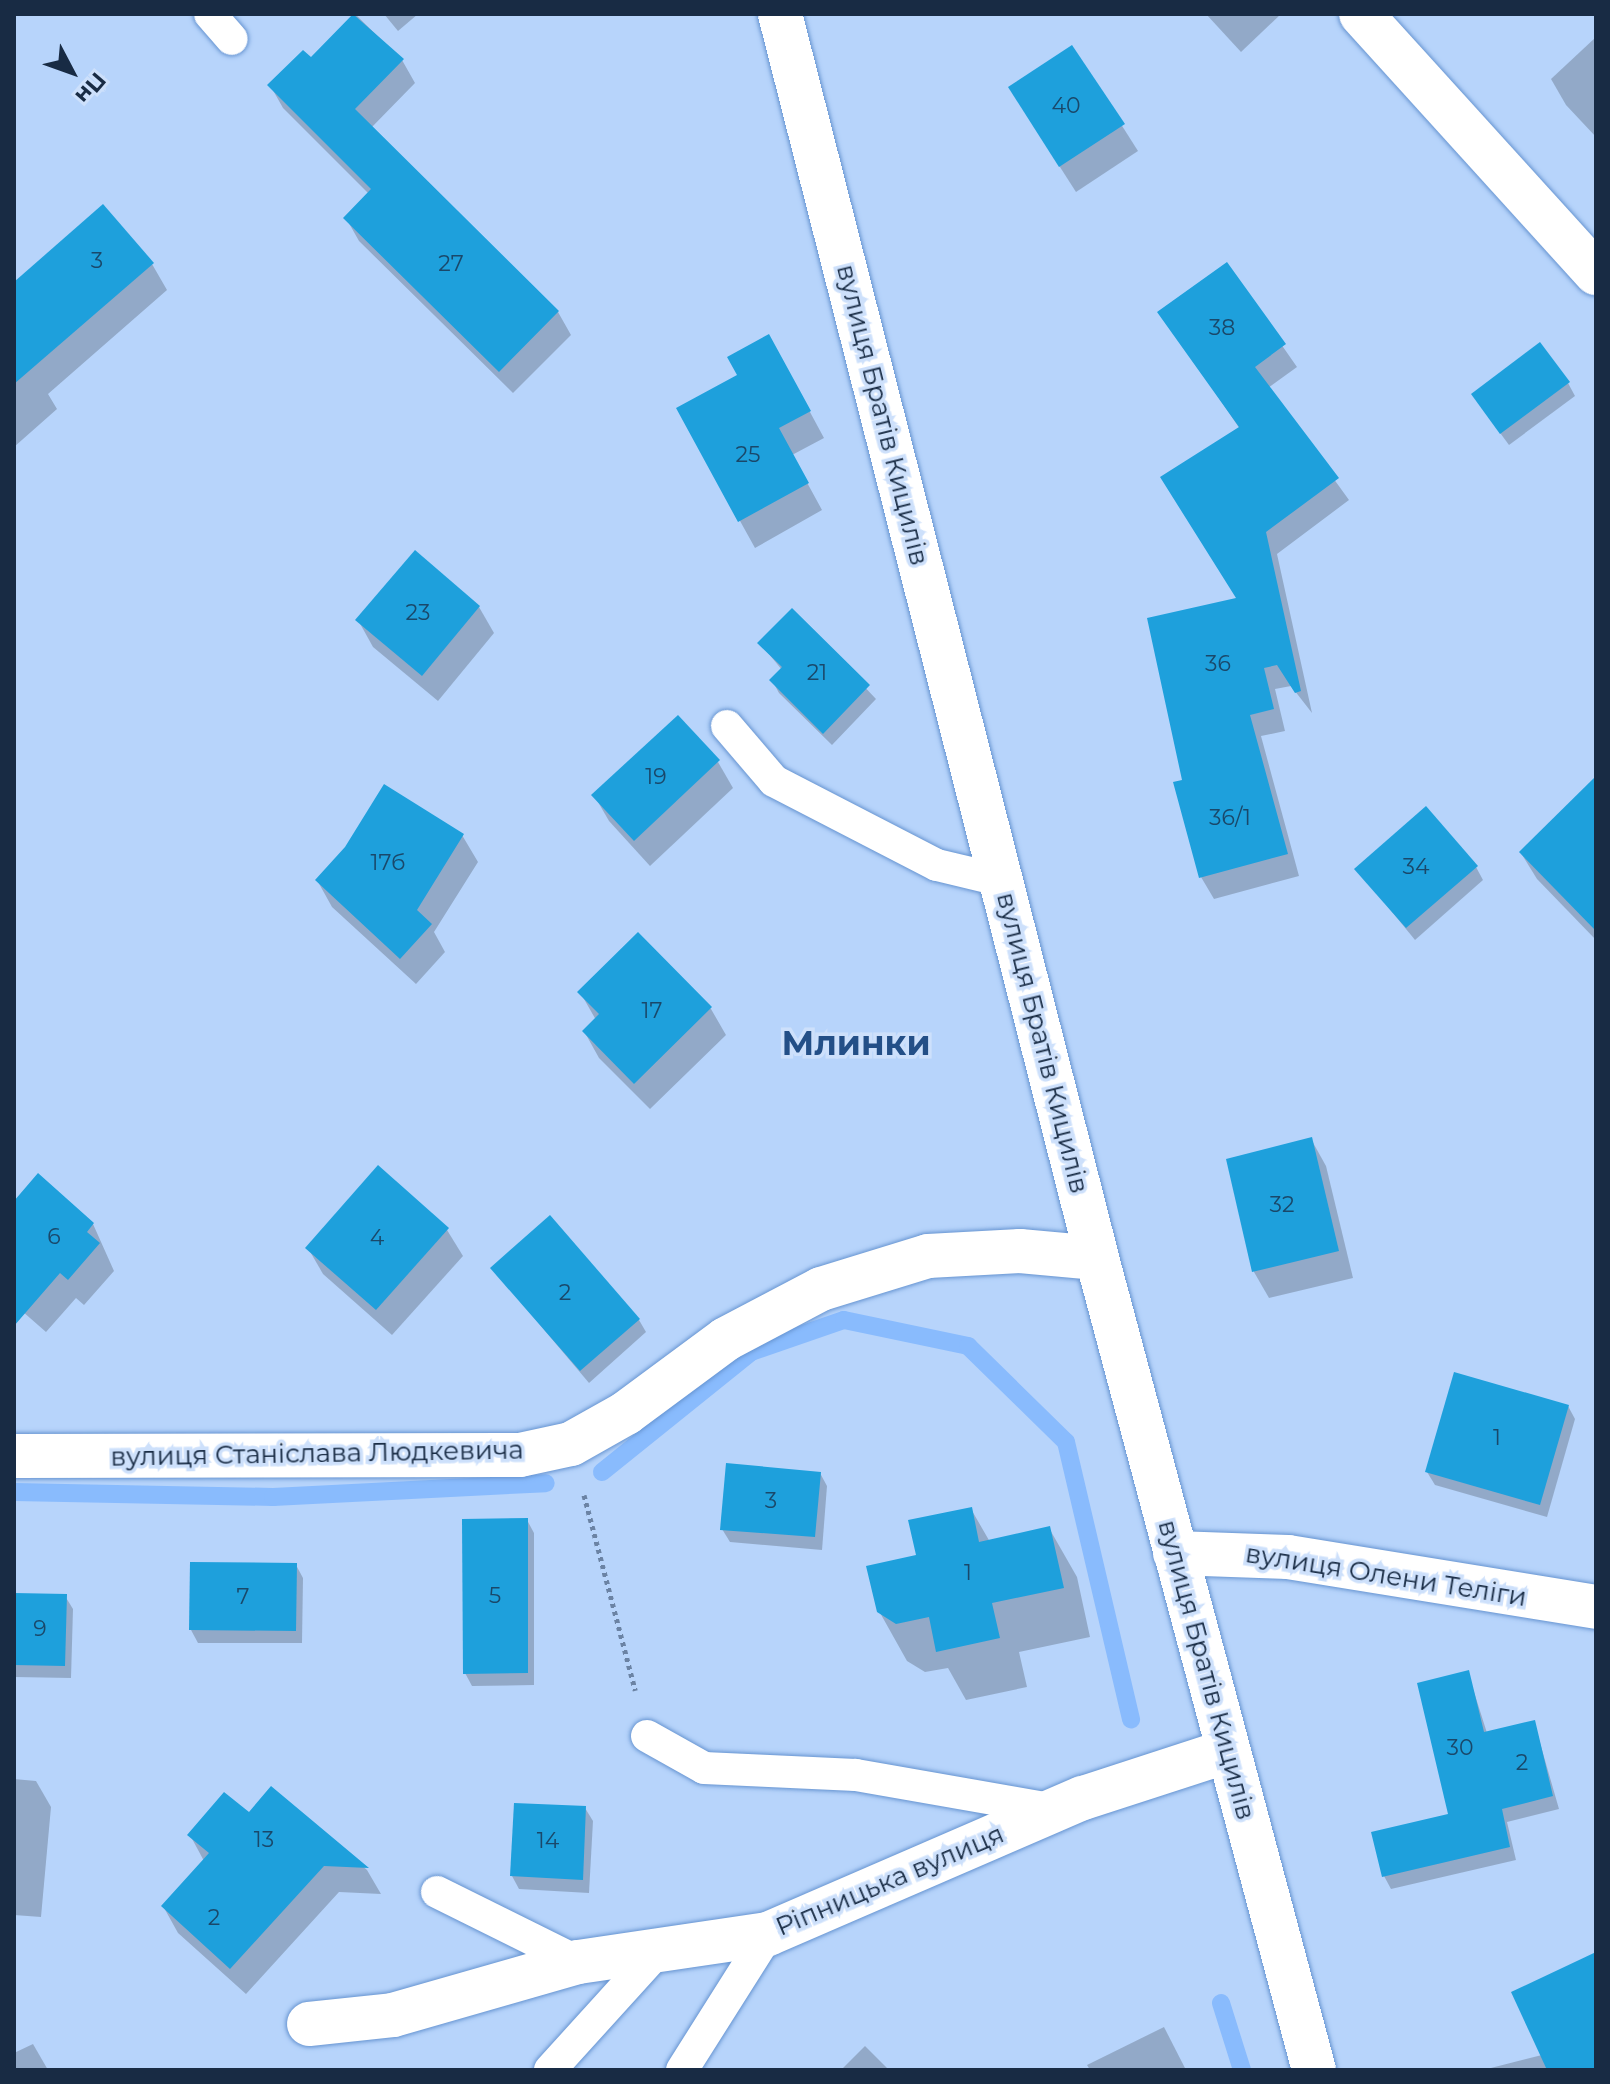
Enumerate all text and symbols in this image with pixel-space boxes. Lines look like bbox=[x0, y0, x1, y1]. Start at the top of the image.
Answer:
north arrow bbox=[32, 32, 112, 112]
text: Пн bbox=[69, 67, 112, 109]
house number: 40 bbox=[1051, 93, 1081, 119]
house number: 3 bbox=[91, 248, 103, 274]
house number: 27 bbox=[438, 251, 464, 277]
street label: вулиця Братів Кицилів bbox=[829, 261, 935, 569]
house number: 38 bbox=[1209, 315, 1235, 341]
house number: 25 bbox=[736, 442, 760, 468]
house number: 23 bbox=[406, 600, 430, 626]
house number: 36 bbox=[1205, 651, 1231, 677]
house number: 21 bbox=[807, 660, 827, 686]
house number: 19 bbox=[645, 764, 667, 790]
house number: 36/1 bbox=[1209, 805, 1251, 831]
house number: 17б bbox=[371, 850, 405, 876]
house number: 34 bbox=[1403, 854, 1429, 880]
street label: вулиця Братів Кицилів bbox=[989, 889, 1095, 1197]
house number: 17 bbox=[642, 998, 662, 1024]
district label: Млинки bbox=[781, 1024, 931, 1064]
house number: 32 bbox=[1270, 1192, 1294, 1218]
house number: 6 bbox=[47, 1224, 61, 1250]
house number: 4 bbox=[370, 1225, 384, 1251]
house number: 2 bbox=[559, 1280, 571, 1306]
house number: 1 bbox=[1493, 1425, 1501, 1451]
street label: вулиця Станіслава Людкевича bbox=[110, 1435, 524, 1473]
house number: 3 bbox=[765, 1488, 777, 1514]
street label: вулиця Братів Кицилів bbox=[1151, 1517, 1261, 1823]
street label: вулиця Олени Теліги bbox=[1243, 1538, 1529, 1614]
house number: 1 bbox=[964, 1560, 972, 1586]
house number: 5 bbox=[489, 1583, 501, 1609]
house number: 7 bbox=[237, 1584, 249, 1610]
house number: 9 bbox=[33, 1616, 47, 1642]
house number: 30 bbox=[1447, 1735, 1473, 1761]
house number: 2 bbox=[1516, 1750, 1528, 1776]
street label: Ріпницька вулиця bbox=[771, 1819, 1009, 1943]
house number: 13 bbox=[254, 1827, 274, 1853]
house number: 14 bbox=[537, 1828, 559, 1854]
house number: 2 bbox=[208, 1905, 220, 1931]

